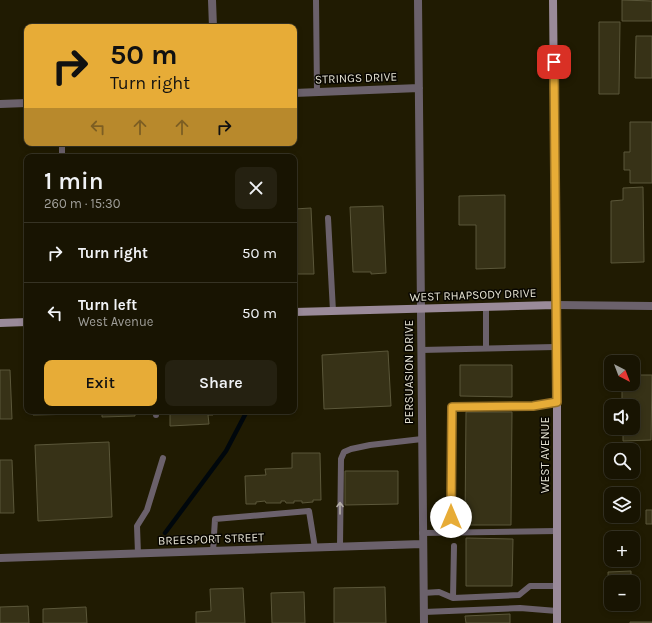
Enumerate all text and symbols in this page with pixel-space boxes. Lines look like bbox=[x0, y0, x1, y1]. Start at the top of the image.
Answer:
text: 50 m bbox=[110, 38, 178, 71]
icon: right bbox=[44, 40, 96, 92]
pin bbox=[537, 45, 571, 79]
icon: arrive bbox=[543, 51, 565, 73]
street label: STRINGS DRIVE bbox=[315, 70, 397, 86]
text: Turn right bbox=[110, 72, 190, 94]
icon: left bbox=[87, 116, 109, 138]
icon: ahead bbox=[129, 116, 151, 138]
icon: ahead bbox=[171, 116, 193, 138]
icon: right bbox=[213, 116, 235, 138]
text: 1 min bbox=[44, 167, 104, 195]
button: close bbox=[235, 167, 277, 209]
text: 260 m · 15:30 bbox=[44, 196, 120, 211]
icon: right bbox=[44, 242, 66, 264]
text: Turn right bbox=[78, 244, 148, 262]
text: 50 m bbox=[242, 244, 277, 262]
street label: WEST RHAPSODY DRIVE bbox=[409, 286, 537, 304]
text: Turn left bbox=[78, 296, 137, 314]
icon: left bbox=[44, 302, 66, 324]
text: 50 m bbox=[242, 304, 277, 322]
text: West Avenue bbox=[78, 314, 153, 329]
street label: PERSUASION DRIVE bbox=[402, 320, 416, 424]
north arrow bbox=[604, 355, 640, 391]
map controls bbox=[604, 355, 640, 611]
button: Exit bbox=[44, 360, 157, 406]
button: Share bbox=[165, 360, 277, 406]
button: sound bbox=[604, 399, 640, 435]
street label: WEST AVENUE bbox=[538, 417, 552, 493]
button: search bbox=[604, 443, 640, 479]
button: layers bbox=[604, 487, 640, 523]
position arrow bbox=[430, 496, 472, 538]
one-way arrow bbox=[336, 502, 344, 515]
street label: BREESPORT STREET bbox=[158, 530, 264, 548]
button: + bbox=[604, 531, 640, 567]
button: − bbox=[604, 575, 640, 611]

